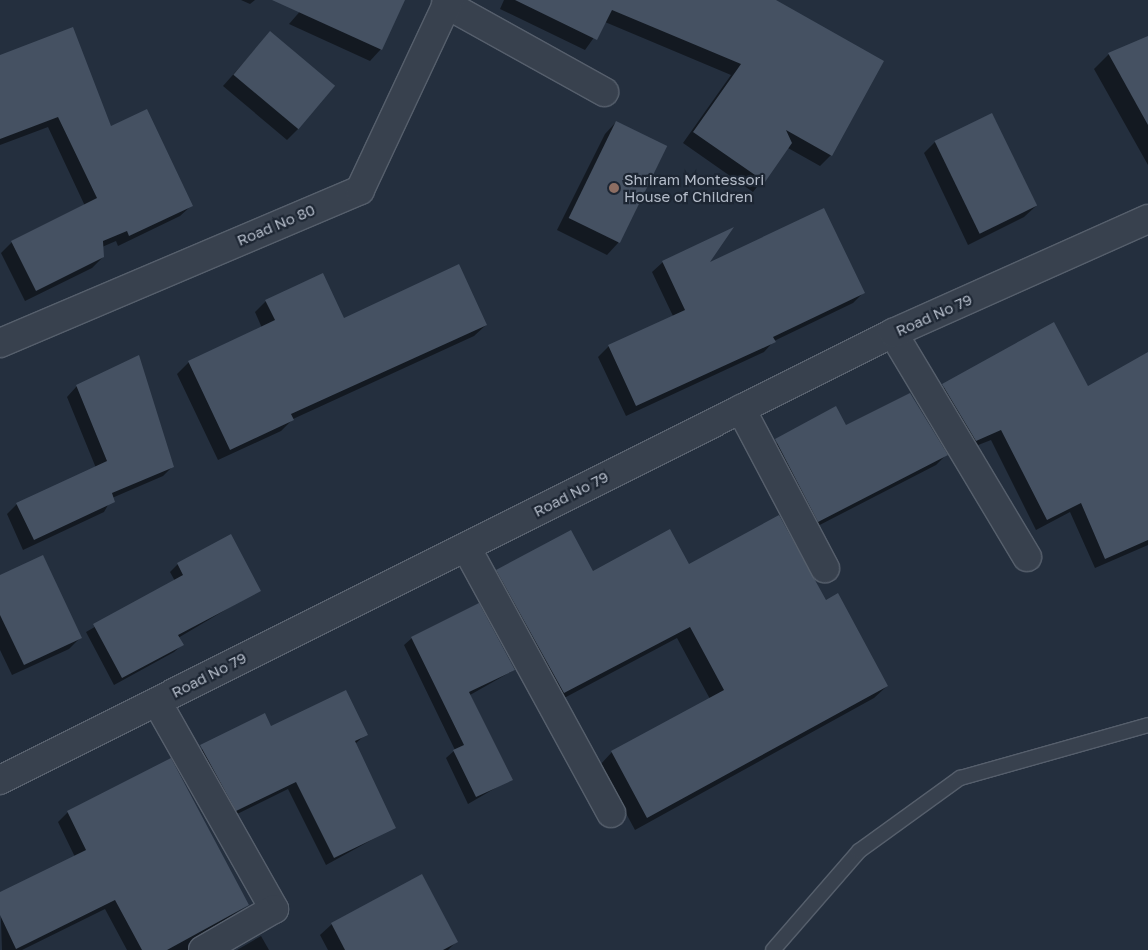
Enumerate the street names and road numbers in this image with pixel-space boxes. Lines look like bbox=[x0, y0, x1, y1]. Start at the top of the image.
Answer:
street label: Road No 80 bbox=[234, 200, 318, 250]
street label: Road No 79 bbox=[893, 290, 975, 340]
street label: Road No 79 bbox=[531, 467, 611, 521]
street label: Road No 79 bbox=[169, 648, 249, 702]

